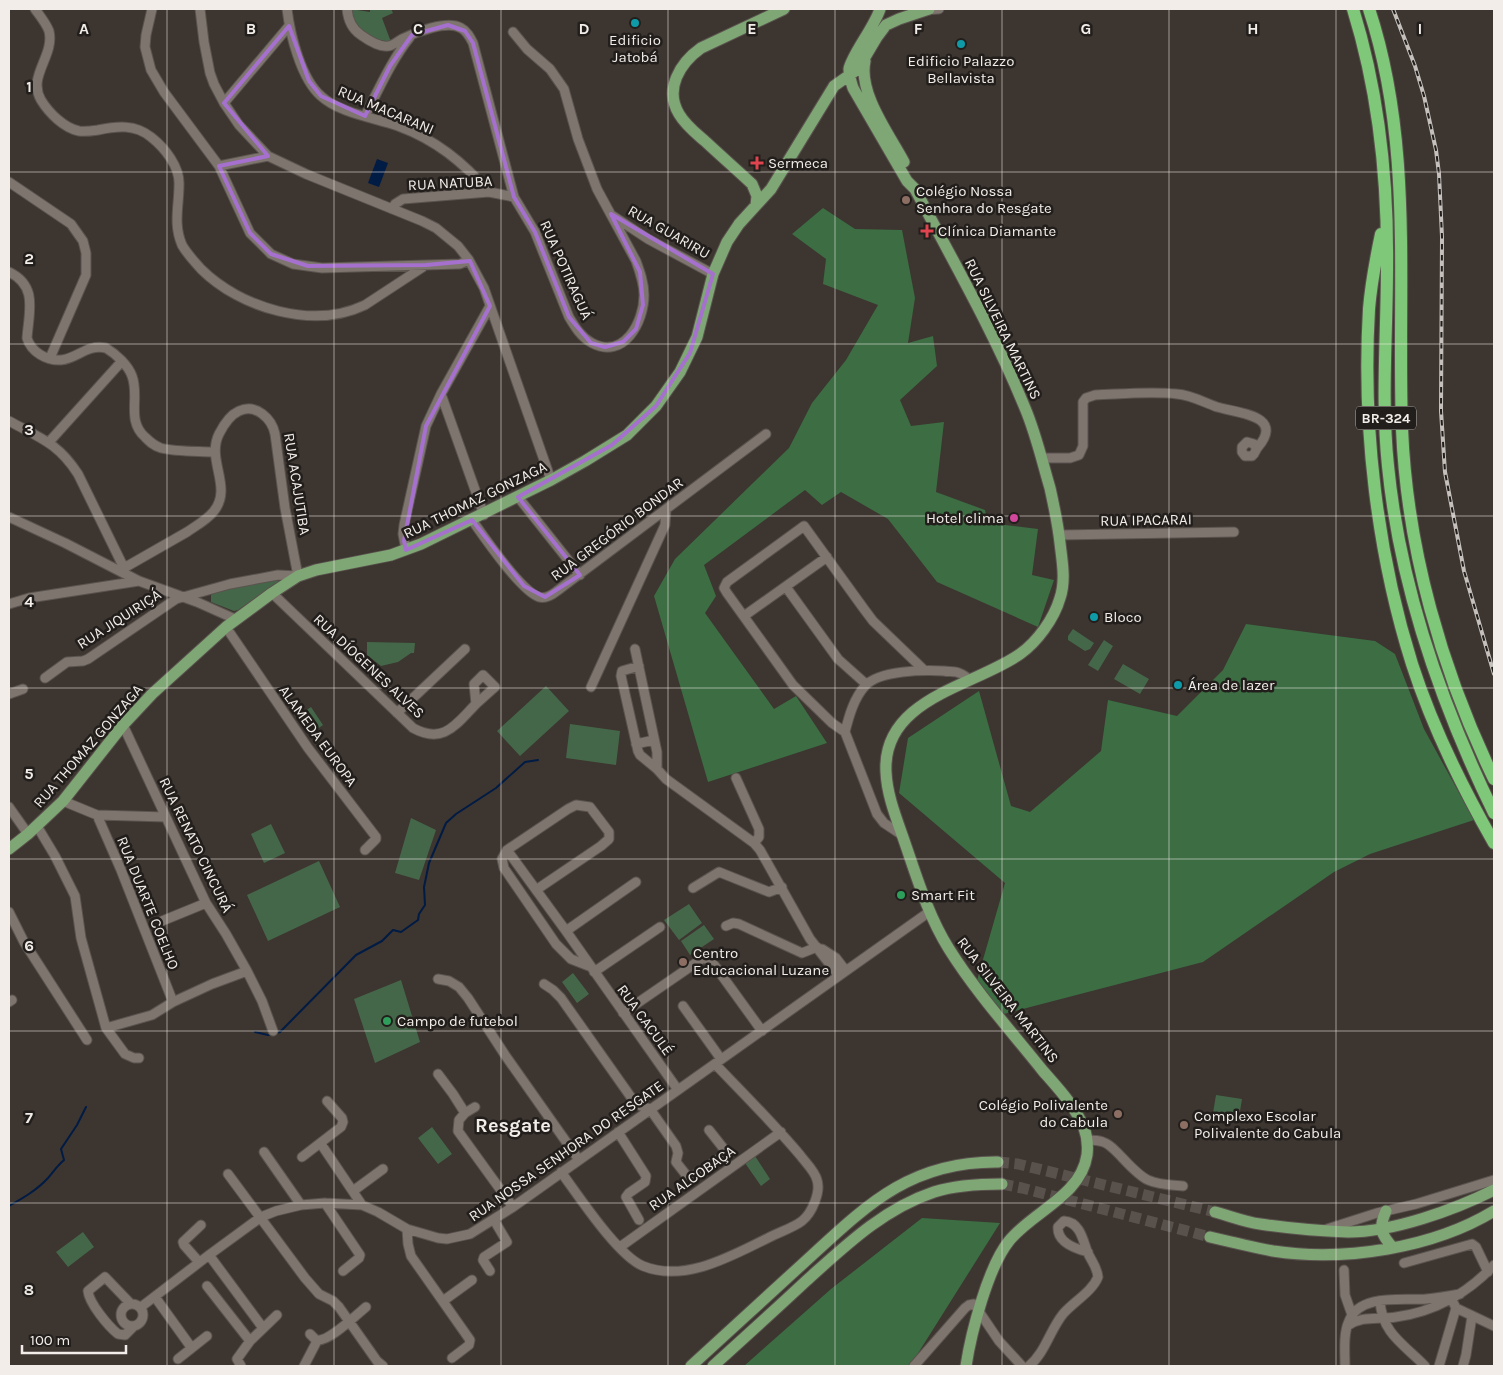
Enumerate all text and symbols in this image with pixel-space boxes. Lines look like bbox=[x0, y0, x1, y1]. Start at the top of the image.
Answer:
marker: Edificio Jatobá bbox=[629, 17, 641, 29]
text: A bbox=[79, 19, 89, 38]
text: B bbox=[246, 19, 256, 38]
text: C bbox=[413, 19, 423, 38]
text: D bbox=[579, 19, 590, 38]
text: E bbox=[747, 19, 757, 38]
text: F bbox=[914, 19, 923, 38]
text: G bbox=[1081, 19, 1091, 38]
text: H bbox=[1247, 19, 1259, 38]
text: I bbox=[1418, 19, 1422, 38]
place label: Edificio Jatobá bbox=[609, 31, 661, 66]
marker: Edificio Palazzo Bellavista bbox=[955, 38, 967, 50]
place label: Edificio Palazzo Bellavista bbox=[908, 52, 1014, 87]
text: 1 bbox=[26, 77, 32, 96]
street label: RUA MACARANI bbox=[335, 82, 437, 138]
place label: Sermeca bbox=[768, 154, 828, 172]
marker: Sermeca bbox=[750, 156, 764, 170]
street label: RUA NATUBA bbox=[407, 172, 493, 194]
place label: Colégio Nossa Senhora do Resgate bbox=[916, 182, 1052, 217]
marker: Colégio Nossa Senhora do Resgate bbox=[900, 194, 912, 206]
street label: RUA GUARIRU bbox=[625, 201, 713, 263]
street label: RUA POTIRAGUÁ bbox=[536, 218, 596, 323]
place label: Clínica Diamante bbox=[938, 222, 1056, 240]
marker: Clínica Diamante bbox=[920, 224, 934, 238]
text: 2 bbox=[24, 249, 34, 268]
street label: RUA SILVEIRA MARTINS bbox=[961, 256, 1045, 402]
road number: BR-324 bbox=[1356, 406, 1416, 429]
text: 3 bbox=[24, 420, 34, 439]
street label: RUA ACAJUTIBA bbox=[280, 432, 314, 537]
street label: RUA THOMAZ GONZAGA bbox=[400, 457, 550, 543]
street label: RUA GREGÓRIO BONDAR bbox=[547, 473, 687, 585]
place label: Hotel clima bbox=[926, 509, 1004, 527]
street label: RUA IPACARAI bbox=[1100, 510, 1192, 530]
marker: Hotel clima bbox=[1008, 512, 1020, 524]
street label: RUA JIQUIRIÇÁ bbox=[74, 585, 165, 653]
text: 4 bbox=[24, 592, 34, 611]
place label: Bloco bbox=[1104, 608, 1142, 626]
street label: RUA DÍOGENES ALVES bbox=[310, 610, 428, 722]
marker: Bloco bbox=[1088, 611, 1100, 623]
place label: Área de lazer bbox=[1188, 676, 1275, 694]
marker: Área de lazer bbox=[1172, 679, 1184, 691]
street label: RUA THOMAZ GONZAGA bbox=[30, 680, 147, 811]
street label: ALAMEDA EUROPA bbox=[275, 682, 361, 790]
text: 5 bbox=[24, 764, 34, 783]
street label: RUA RENATO CINCURÁ bbox=[155, 774, 237, 916]
street label: RUA DUARTE COELHO bbox=[113, 834, 183, 972]
place label: Smart Fit bbox=[911, 886, 975, 904]
marker: Smart Fit bbox=[895, 889, 907, 901]
street label: RUA SILVEIRA MARTINS bbox=[953, 933, 1063, 1067]
text: 6 bbox=[24, 936, 34, 955]
place label: Centro Educacional Luzane bbox=[693, 944, 829, 979]
marker: Centro Educacional Luzane bbox=[677, 956, 689, 968]
street label: RUA CACULÉ bbox=[613, 981, 677, 1059]
place label: Campo de futebol bbox=[397, 1012, 518, 1030]
marker: Campo de futebol bbox=[381, 1015, 393, 1027]
street label: RUA NOSSA SENHORA DO RESGATE bbox=[465, 1077, 667, 1225]
place label: Colégio Polivalente do Cabula bbox=[979, 1096, 1108, 1131]
place label: Complexo Escolar Polivalente do Cabula bbox=[1194, 1107, 1341, 1142]
text: 7 bbox=[25, 1108, 33, 1127]
marker: Colégio Polivalente do Cabula bbox=[1112, 1108, 1124, 1120]
district label: Resgate bbox=[475, 1114, 551, 1137]
marker: Complexo Escolar Polivalente do Cabula bbox=[1178, 1119, 1190, 1131]
street label: RUA ALCOBAÇA bbox=[645, 1141, 739, 1214]
text: 8 bbox=[24, 1280, 34, 1299]
scale bar bbox=[22, 1322, 126, 1354]
text: 100 m bbox=[30, 1331, 70, 1349]

